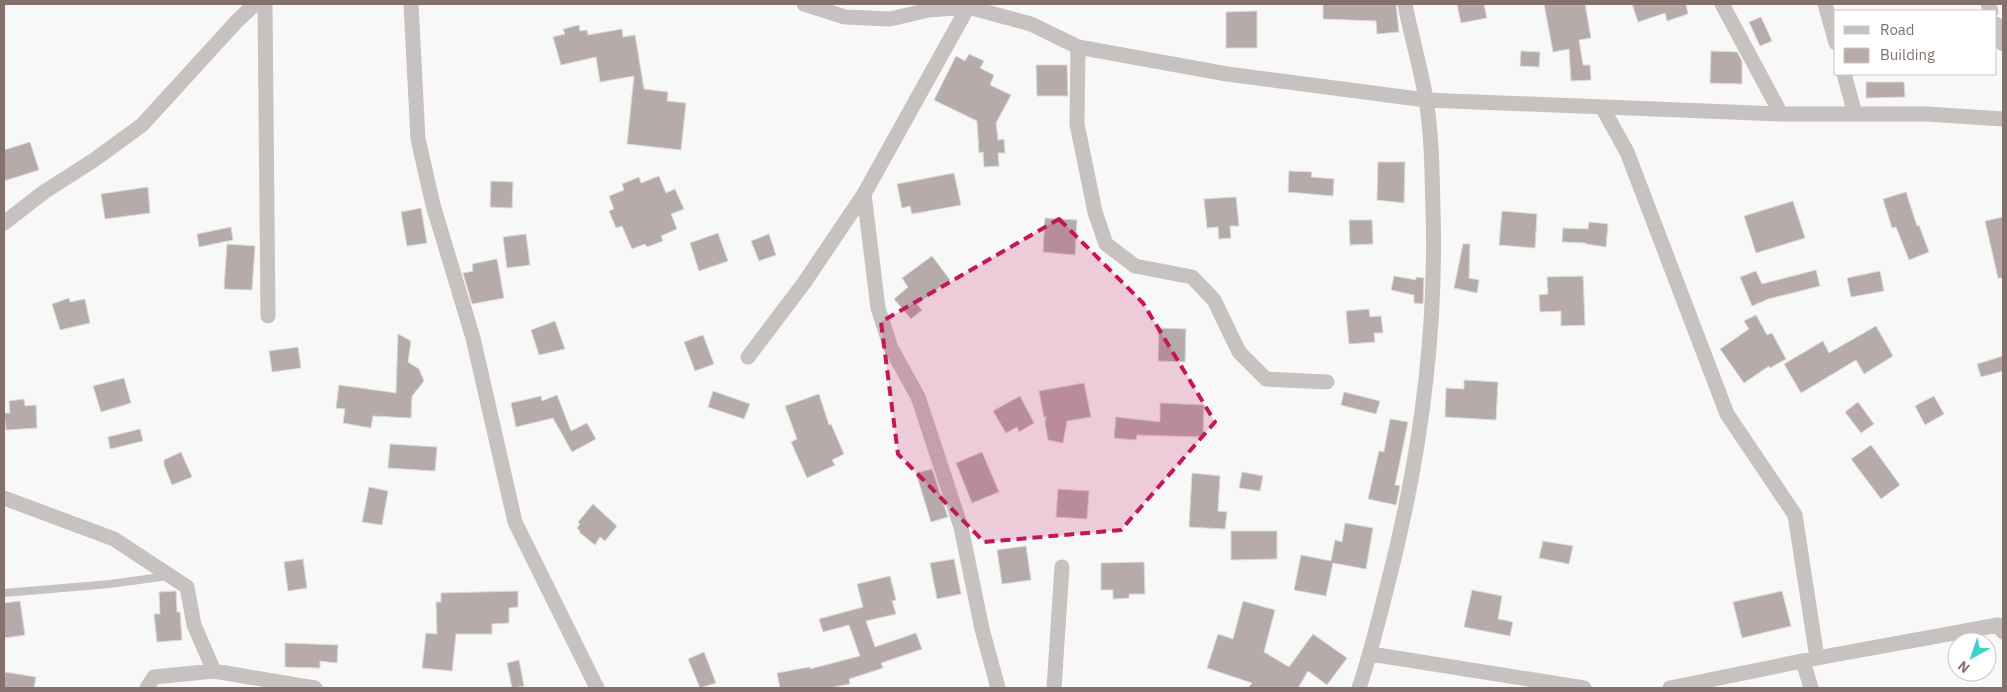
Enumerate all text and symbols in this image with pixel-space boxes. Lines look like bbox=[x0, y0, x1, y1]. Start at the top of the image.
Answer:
legend bbox=[1834, 10, 1997, 75]
text: Road bbox=[1880, 20, 1915, 39]
text: Building bbox=[1880, 45, 1935, 64]
north arrow bbox=[1947, 632, 1997, 682]
text: N bbox=[1954, 657, 1973, 677]

